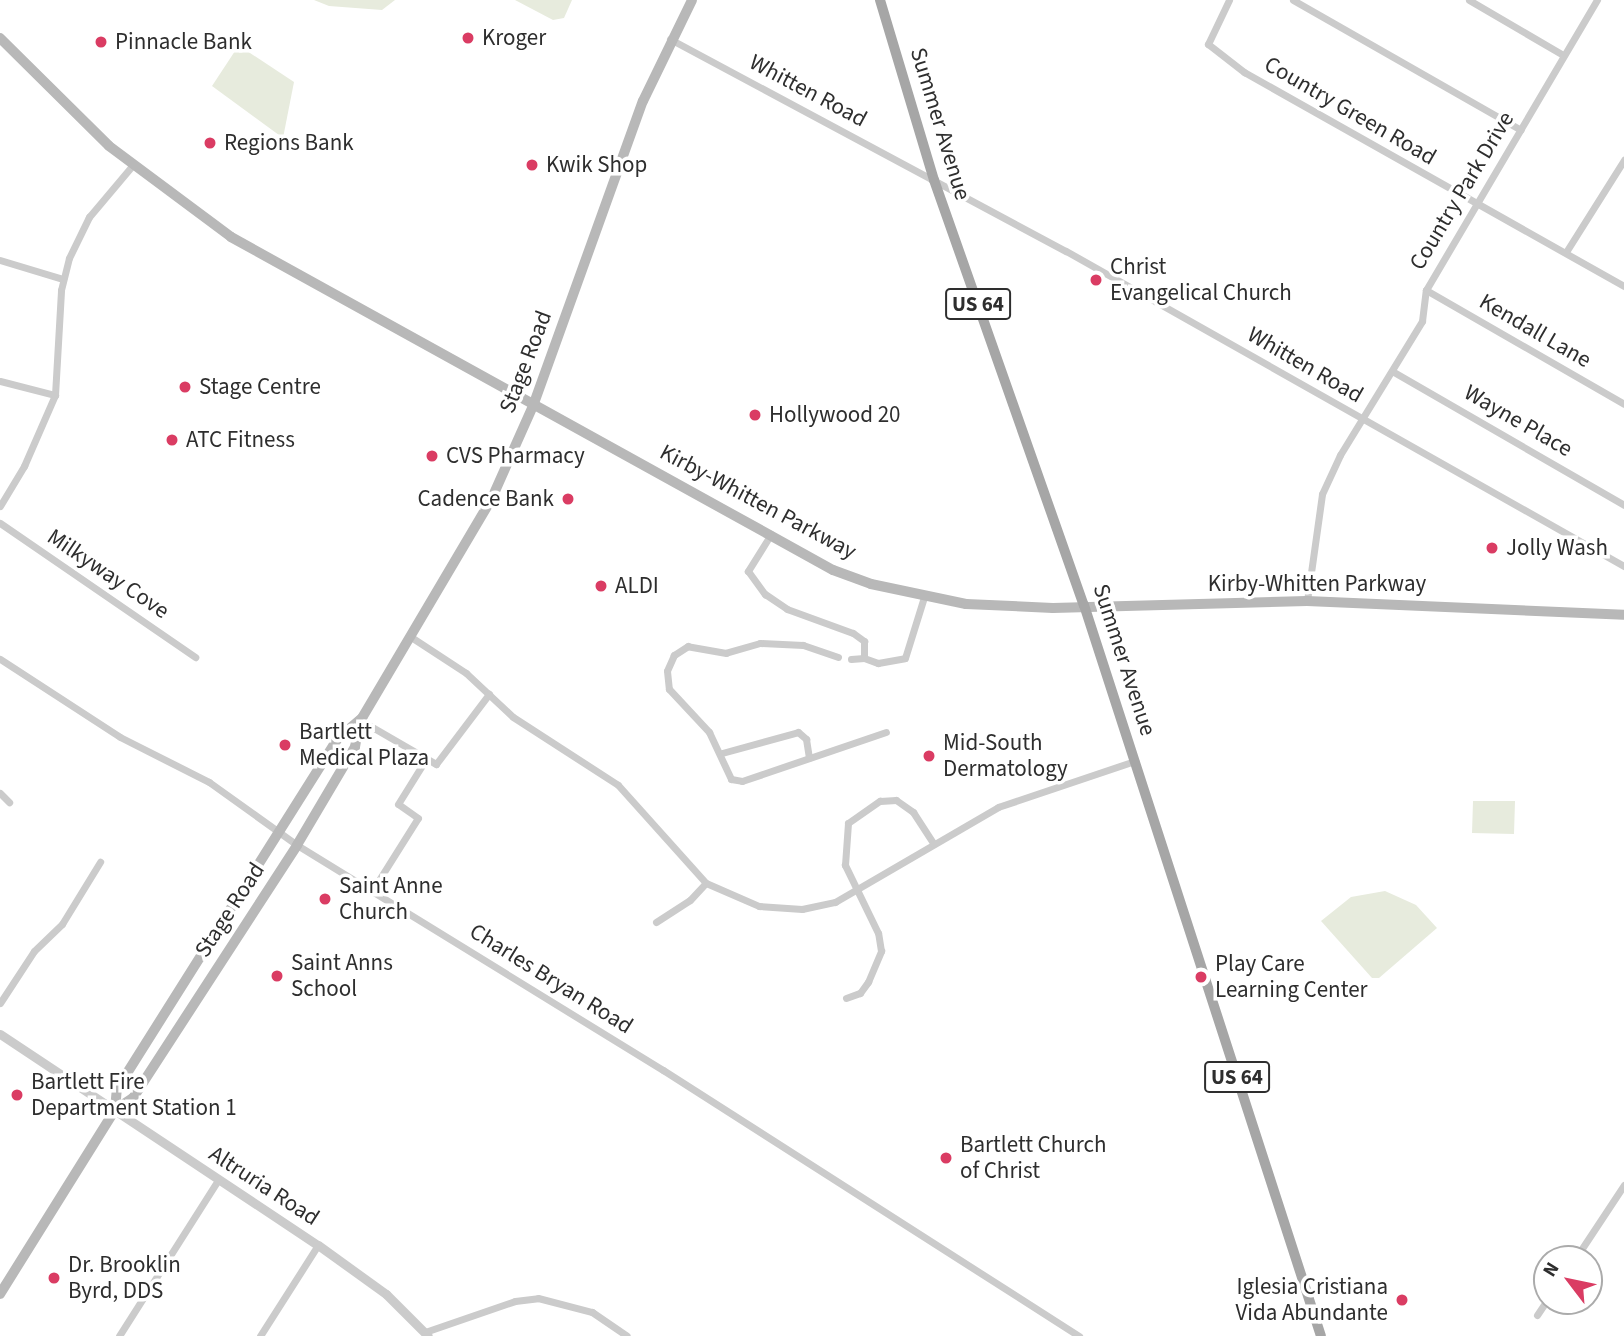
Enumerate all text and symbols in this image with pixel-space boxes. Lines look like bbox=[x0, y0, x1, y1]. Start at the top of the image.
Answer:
place label: Kroger bbox=[482, 24, 546, 52]
place label: Pinnacle Bank bbox=[115, 28, 252, 56]
marker: Kroger bbox=[460, 30, 476, 46]
marker: Pinnacle Bank bbox=[93, 34, 109, 50]
street label: Summer Avenue bbox=[904, 45, 976, 203]
street label: Whitten Road bbox=[745, 49, 871, 133]
street label: Country Green Road bbox=[1259, 51, 1441, 171]
street label: Country Park Drive bbox=[1404, 107, 1520, 275]
place label: Regions Bank bbox=[224, 129, 354, 157]
marker: Regions Bank bbox=[202, 135, 218, 151]
place label: Kwik Shop bbox=[546, 151, 647, 179]
marker: Kwik Shop bbox=[524, 157, 540, 173]
place label: Christ Evangelical Church bbox=[1110, 253, 1292, 307]
marker: Christ Evangelical Church bbox=[1088, 272, 1104, 288]
road number: US 64 bbox=[945, 286, 1011, 322]
street label: Kendall Lane bbox=[1474, 288, 1596, 374]
street label: Stage Road bbox=[494, 307, 558, 417]
street label: Whitten Road bbox=[1242, 321, 1368, 409]
place label: Stage Centre bbox=[199, 373, 321, 401]
marker: Stage Centre bbox=[177, 379, 193, 395]
street label: Wayne Place bbox=[1459, 379, 1577, 463]
place label: Hollywood 20 bbox=[769, 401, 901, 429]
marker: Hollywood 20 bbox=[747, 407, 763, 423]
place label: ATC Fitness bbox=[186, 426, 295, 454]
marker: ATC Fitness bbox=[164, 432, 180, 448]
street label: Kirby-Whitten Parkway bbox=[655, 439, 861, 565]
place label: CVS Pharmacy bbox=[446, 442, 585, 470]
marker: CVS Pharmacy bbox=[424, 448, 440, 464]
place label: Cadence Bank bbox=[417, 485, 554, 513]
marker: Cadence Bank bbox=[560, 491, 576, 507]
street label: Milkyway Cove bbox=[42, 523, 174, 625]
place label: Jolly Wash bbox=[1506, 534, 1608, 562]
marker: Jolly Wash bbox=[1484, 540, 1500, 556]
street label: Kirby-Whitten Parkway bbox=[1208, 570, 1426, 598]
place label: ALDI bbox=[615, 572, 659, 600]
marker: ALDI bbox=[593, 578, 609, 594]
street label: Summer Avenue bbox=[1086, 581, 1162, 739]
place label: Bartlett Medical Plaza bbox=[299, 718, 429, 772]
place label: Mid-South Dermatology bbox=[943, 729, 1068, 783]
marker: Bartlett Medical Plaza bbox=[277, 737, 293, 753]
marker: Mid-South Dermatology bbox=[921, 748, 937, 764]
street label: Stage Road bbox=[189, 858, 271, 962]
place label: Saint Anne Church bbox=[339, 872, 443, 926]
marker: Saint Anne Church bbox=[317, 891, 333, 907]
street label: Charles Bryan Road bbox=[464, 918, 638, 1040]
place label: Saint Anns School bbox=[291, 949, 393, 1003]
place label: Play Care Learning Center bbox=[1215, 950, 1368, 1004]
marker: Saint Anns School bbox=[269, 968, 285, 984]
marker: Play Care Learning Center bbox=[1193, 969, 1209, 985]
road number: US 64 bbox=[1204, 1060, 1270, 1094]
place label: Bartlett Fire Department Station 1 bbox=[31, 1068, 237, 1122]
marker: Bartlett Fire Department Station 1 bbox=[9, 1087, 25, 1103]
place label: Bartlett Church of Christ bbox=[960, 1131, 1107, 1185]
street label: Altruria Road bbox=[204, 1140, 324, 1232]
marker: Bartlett Church of Christ bbox=[938, 1150, 954, 1166]
north arrow bbox=[1533, 1245, 1603, 1315]
place label: Dr. Brooklin Byrd, DDS bbox=[68, 1251, 181, 1305]
text: N bbox=[1537, 1257, 1566, 1282]
marker: Dr. Brooklin Byrd, DDS bbox=[46, 1270, 62, 1286]
place label: Iglesia Cristiana Vida Abundante bbox=[1235, 1273, 1388, 1327]
marker: Iglesia Cristiana Vida Abundante bbox=[1394, 1292, 1410, 1308]

